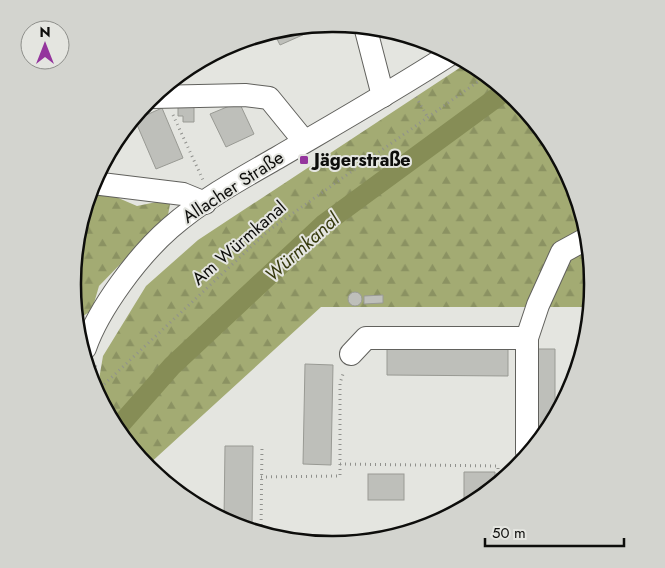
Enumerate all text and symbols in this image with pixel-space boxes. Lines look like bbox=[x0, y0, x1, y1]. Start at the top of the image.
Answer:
north arrow bbox=[20, 20, 70, 70]
text: N bbox=[39, 22, 51, 42]
street label: Allacher Straße bbox=[177, 144, 289, 230]
place label: Jägerstraße bbox=[311, 147, 411, 173]
marker: Jägerstraße bbox=[298, 154, 310, 166]
street label: Am Würmkanal bbox=[186, 195, 292, 291]
water label: Würmkanal bbox=[259, 206, 346, 288]
scale bar bbox=[485, 516, 624, 548]
text: 50 m bbox=[492, 522, 526, 544]

